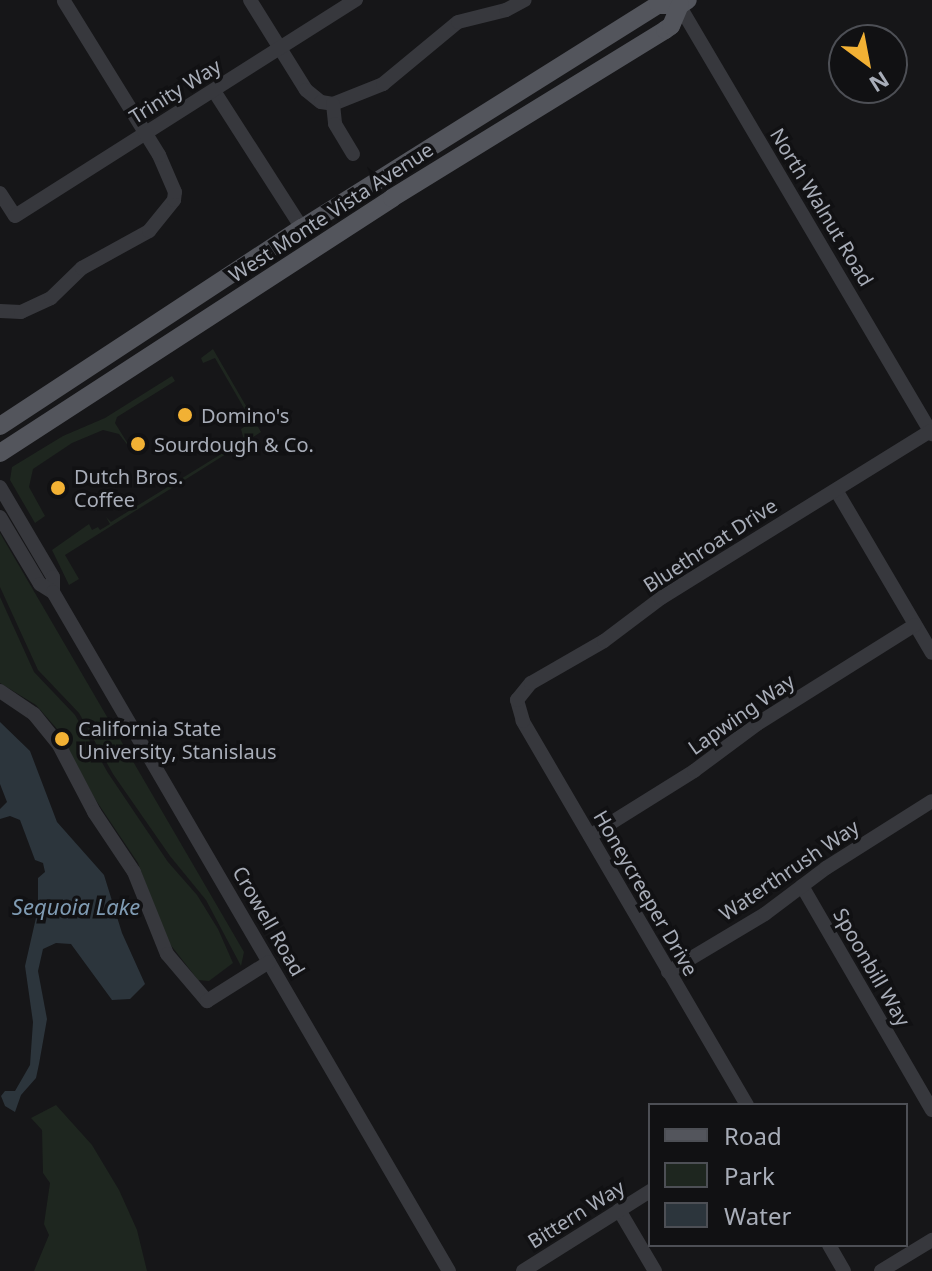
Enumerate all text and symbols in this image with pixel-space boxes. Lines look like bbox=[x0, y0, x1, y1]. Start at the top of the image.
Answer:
north arrow bbox=[828, 24, 908, 104]
street label: Trinity Way bbox=[125, 53, 225, 129]
text: N bbox=[864, 65, 895, 100]
street label: North Walnut Road bbox=[765, 124, 879, 290]
street label: West Monte Vista Avenue bbox=[225, 137, 437, 287]
place label: Domino's bbox=[201, 403, 289, 427]
marker: Domino's bbox=[176, 406, 194, 424]
place label: Sourdough & Co. bbox=[154, 432, 314, 456]
marker: Sourdough & Co. bbox=[129, 435, 147, 453]
place label: Dutch Bros. Coffee bbox=[74, 464, 183, 511]
marker: Dutch Bros. Coffee bbox=[49, 479, 67, 497]
street label: Bluethroat Drive bbox=[639, 493, 781, 597]
street label: Lapwing Way bbox=[683, 669, 799, 759]
place label: California State University, Stanislaus bbox=[78, 716, 277, 763]
marker: California State University, Stanislaus bbox=[53, 730, 71, 748]
street label: Honeycreeper Drive bbox=[589, 806, 703, 980]
street label: Waterthrush Way bbox=[715, 814, 863, 926]
street label: Crowell Road bbox=[228, 862, 310, 980]
water label: Sequoia Lake bbox=[12, 894, 140, 920]
street label: Spoonbill Way bbox=[828, 904, 916, 1030]
legend bbox=[648, 1103, 908, 1247]
text: Road bbox=[724, 1119, 782, 1152]
text: Park bbox=[724, 1159, 775, 1192]
street label: Bittern Way bbox=[523, 1175, 629, 1253]
text: Water bbox=[724, 1199, 791, 1232]

